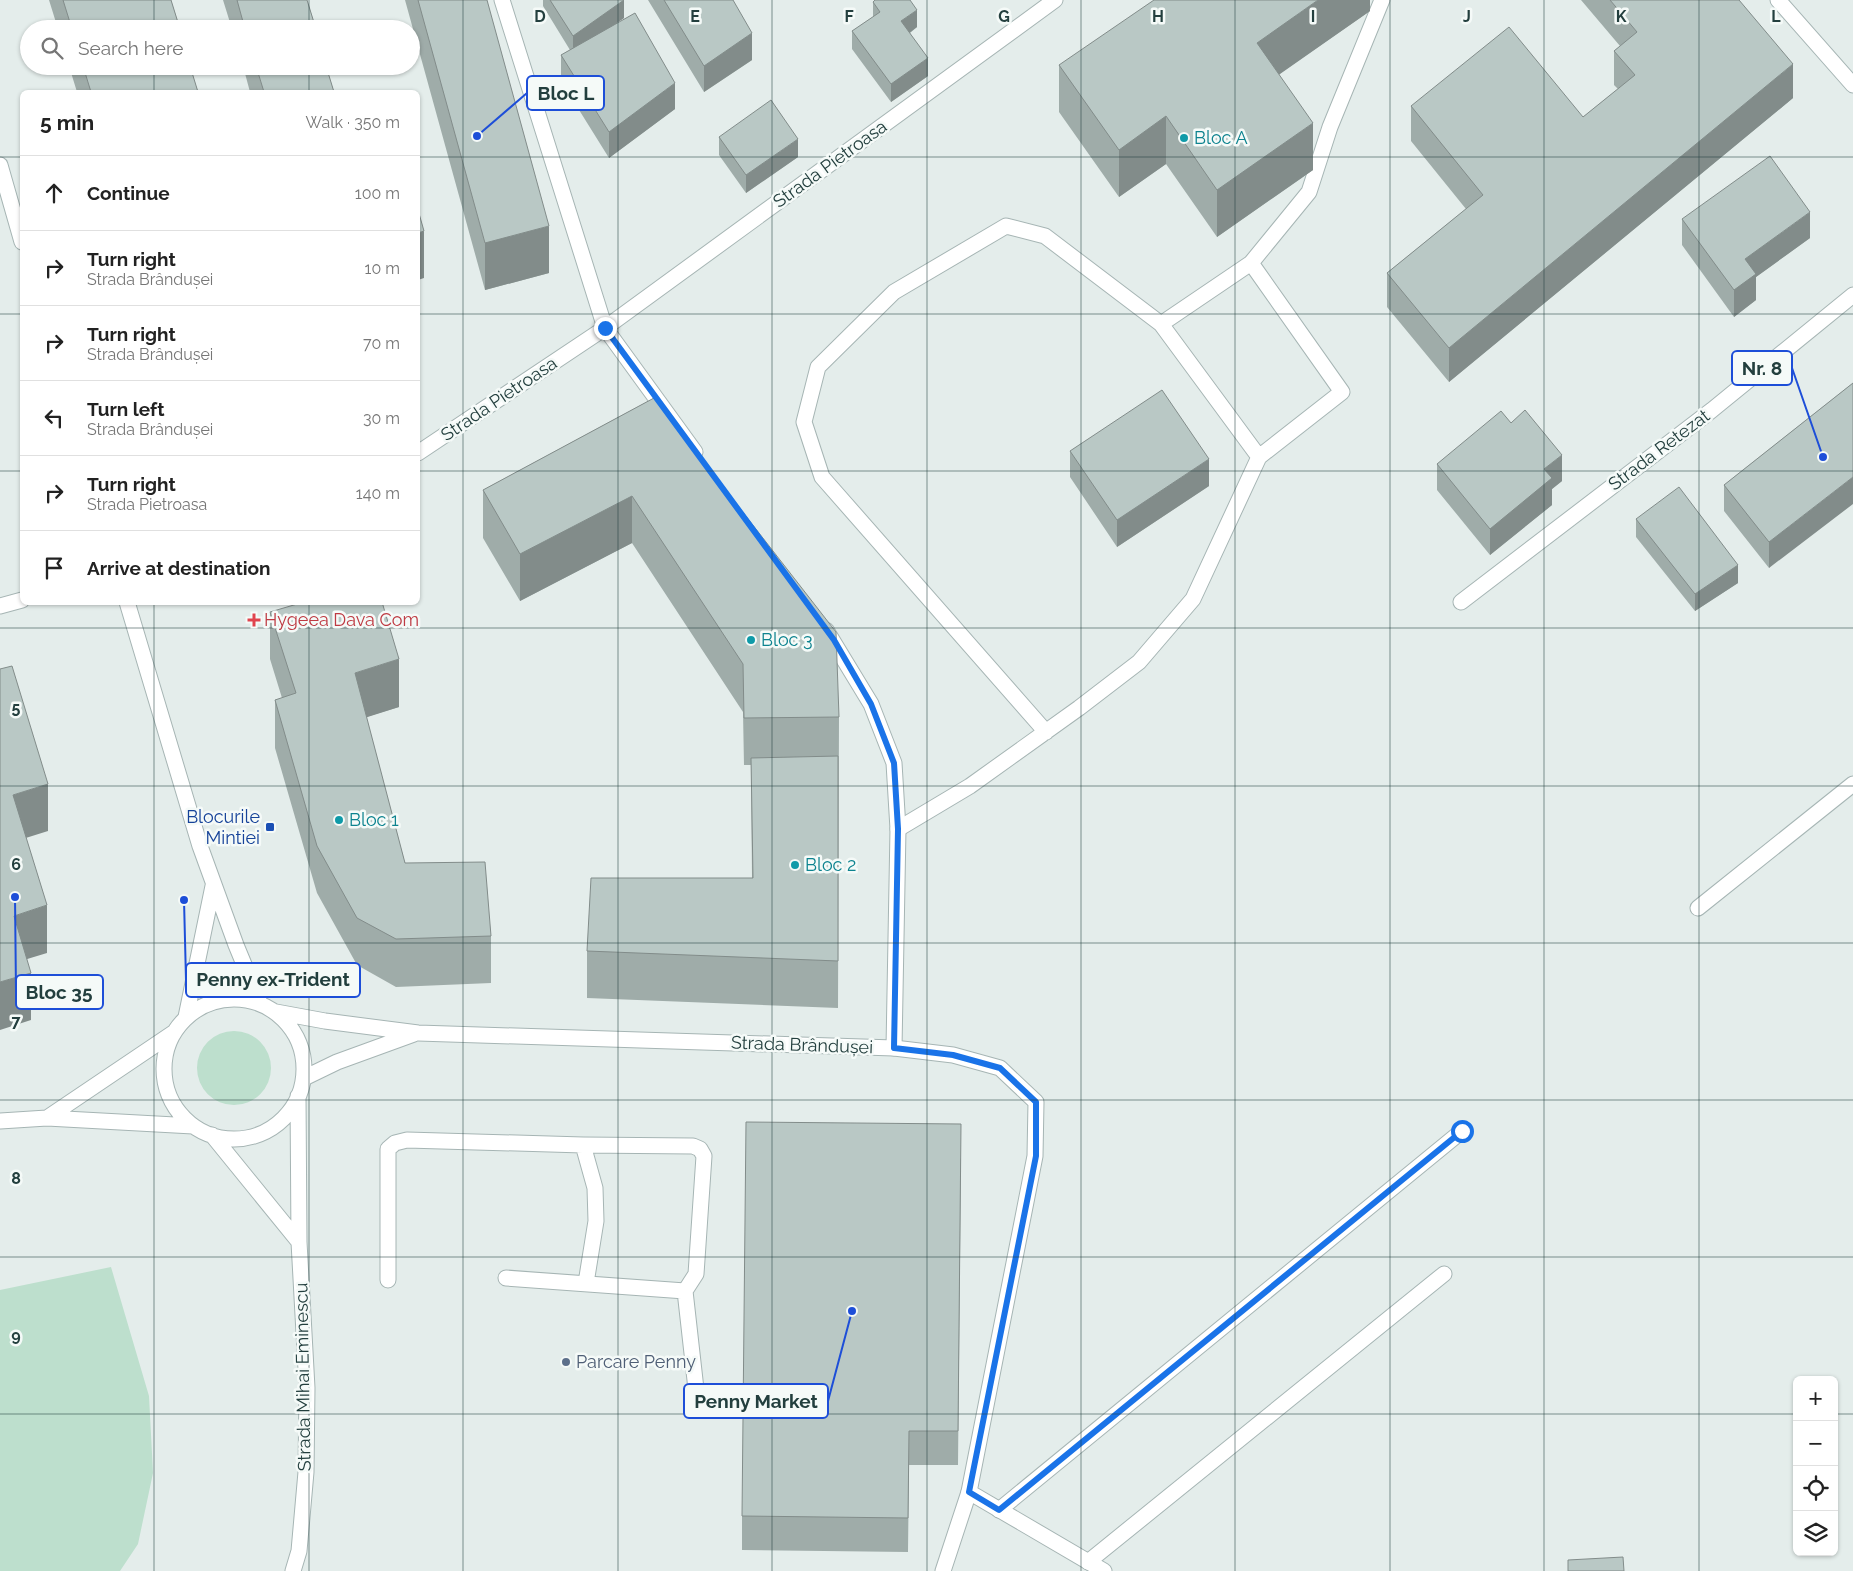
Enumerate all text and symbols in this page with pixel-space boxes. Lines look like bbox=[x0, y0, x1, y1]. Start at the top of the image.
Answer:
text: D bbox=[534, 7, 546, 26]
text: E bbox=[690, 7, 700, 26]
text: F bbox=[844, 7, 854, 26]
text: G bbox=[998, 7, 1010, 26]
text: H bbox=[1152, 7, 1164, 26]
text: I bbox=[1311, 7, 1315, 26]
text: J bbox=[1463, 7, 1471, 26]
text: K bbox=[1616, 7, 1627, 26]
text: L bbox=[1771, 7, 1781, 26]
search box bbox=[20, 20, 420, 75]
icon: search bbox=[38, 34, 66, 62]
text: Search here bbox=[78, 37, 184, 59]
callout: Bloc L bbox=[527, 76, 604, 110]
text: Bloc L bbox=[538, 82, 594, 104]
text: 5 min bbox=[40, 110, 94, 135]
text: Walk · 350 m bbox=[306, 113, 400, 132]
street label: Strada Pietroasa bbox=[769, 115, 891, 212]
place label: Bloc A bbox=[1194, 127, 1248, 148]
marker: Bloc A bbox=[1178, 132, 1190, 144]
icon: ahead bbox=[40, 179, 68, 207]
text: Continue bbox=[87, 182, 170, 204]
text: 100 m bbox=[355, 184, 400, 203]
text: Turn right bbox=[87, 248, 176, 270]
icon: right bbox=[40, 254, 68, 282]
text: 10 m bbox=[365, 259, 400, 278]
text: Strada Brândușei bbox=[87, 270, 213, 289]
route end bbox=[594, 317, 617, 340]
text: Turn right bbox=[87, 323, 176, 345]
icon: right bbox=[40, 329, 68, 357]
text: 70 m bbox=[363, 334, 400, 353]
text: Strada Brândușei bbox=[87, 345, 213, 364]
callout: Nr. 8 bbox=[1732, 351, 1792, 385]
street label: Strada Pietroasa bbox=[437, 352, 561, 445]
text: Nr. 8 bbox=[1742, 357, 1782, 379]
text: Turn left bbox=[87, 398, 164, 420]
icon: left bbox=[40, 404, 68, 432]
street label: Strada Retezat bbox=[1604, 405, 1713, 495]
text: 30 m bbox=[363, 409, 400, 428]
text: Strada Brândușei bbox=[87, 420, 213, 439]
text: Turn right bbox=[87, 473, 176, 495]
icon: right bbox=[40, 479, 68, 507]
text: 140 m bbox=[356, 484, 400, 503]
text: Strada Pietroasa bbox=[87, 495, 207, 514]
icon: arrive bbox=[40, 554, 68, 582]
text: Arrive at destination bbox=[87, 557, 271, 579]
place label: Hygeea Dava Com bbox=[264, 609, 419, 630]
marker: Hygeea Dava Com bbox=[248, 614, 260, 626]
place label: Bloc 3 bbox=[761, 629, 813, 650]
marker: Bloc 3 bbox=[745, 634, 757, 646]
text: 5 bbox=[12, 698, 21, 717]
place label: Blocurile Mintiei bbox=[186, 806, 260, 848]
place label: Bloc 1 bbox=[349, 809, 399, 830]
marker: Bloc 1 bbox=[333, 814, 345, 826]
marker: Blocurile Mintiei bbox=[264, 821, 276, 833]
place label: Bloc 2 bbox=[805, 854, 856, 875]
text: 6 bbox=[11, 855, 21, 874]
marker: Bloc 2 bbox=[789, 859, 801, 871]
callout: Penny ex-Trident bbox=[186, 963, 360, 997]
text: Penny ex-Trident bbox=[196, 968, 350, 990]
callout: Bloc 35 bbox=[16, 975, 103, 1009]
text: Bloc 35 bbox=[26, 981, 92, 1003]
text: 7 bbox=[12, 1012, 21, 1031]
street label: Strada Brândușei bbox=[731, 1032, 873, 1057]
route start bbox=[1451, 1120, 1474, 1143]
text: 8 bbox=[11, 1169, 21, 1188]
street label: Strada Mihai Eminescu bbox=[290, 1283, 315, 1472]
text: 9 bbox=[11, 1326, 21, 1345]
place label: Parcare Penny bbox=[576, 1351, 696, 1372]
marker: Parcare Penny bbox=[560, 1356, 572, 1368]
map controls bbox=[1793, 1376, 1838, 1556]
button: + bbox=[1793, 1376, 1838, 1421]
callout: Penny Market bbox=[684, 1384, 828, 1418]
text: Penny Market bbox=[694, 1390, 818, 1412]
button: − bbox=[1793, 1421, 1838, 1466]
button: locate bbox=[1793, 1466, 1838, 1511]
button: layers bbox=[1793, 1511, 1838, 1556]

